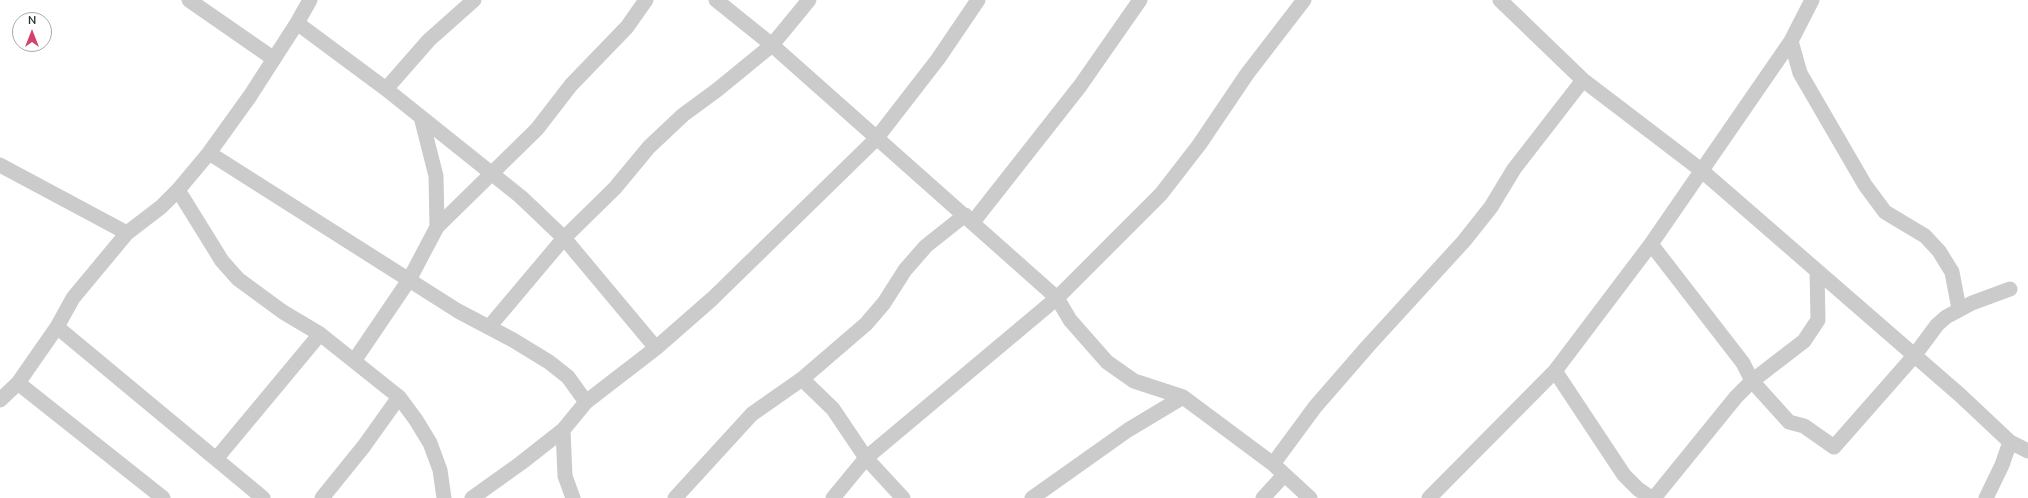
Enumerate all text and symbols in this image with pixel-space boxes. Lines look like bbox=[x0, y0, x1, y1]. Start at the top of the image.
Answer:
north arrow bbox=[12, 12, 52, 52]
text: N bbox=[28, 13, 36, 28]

